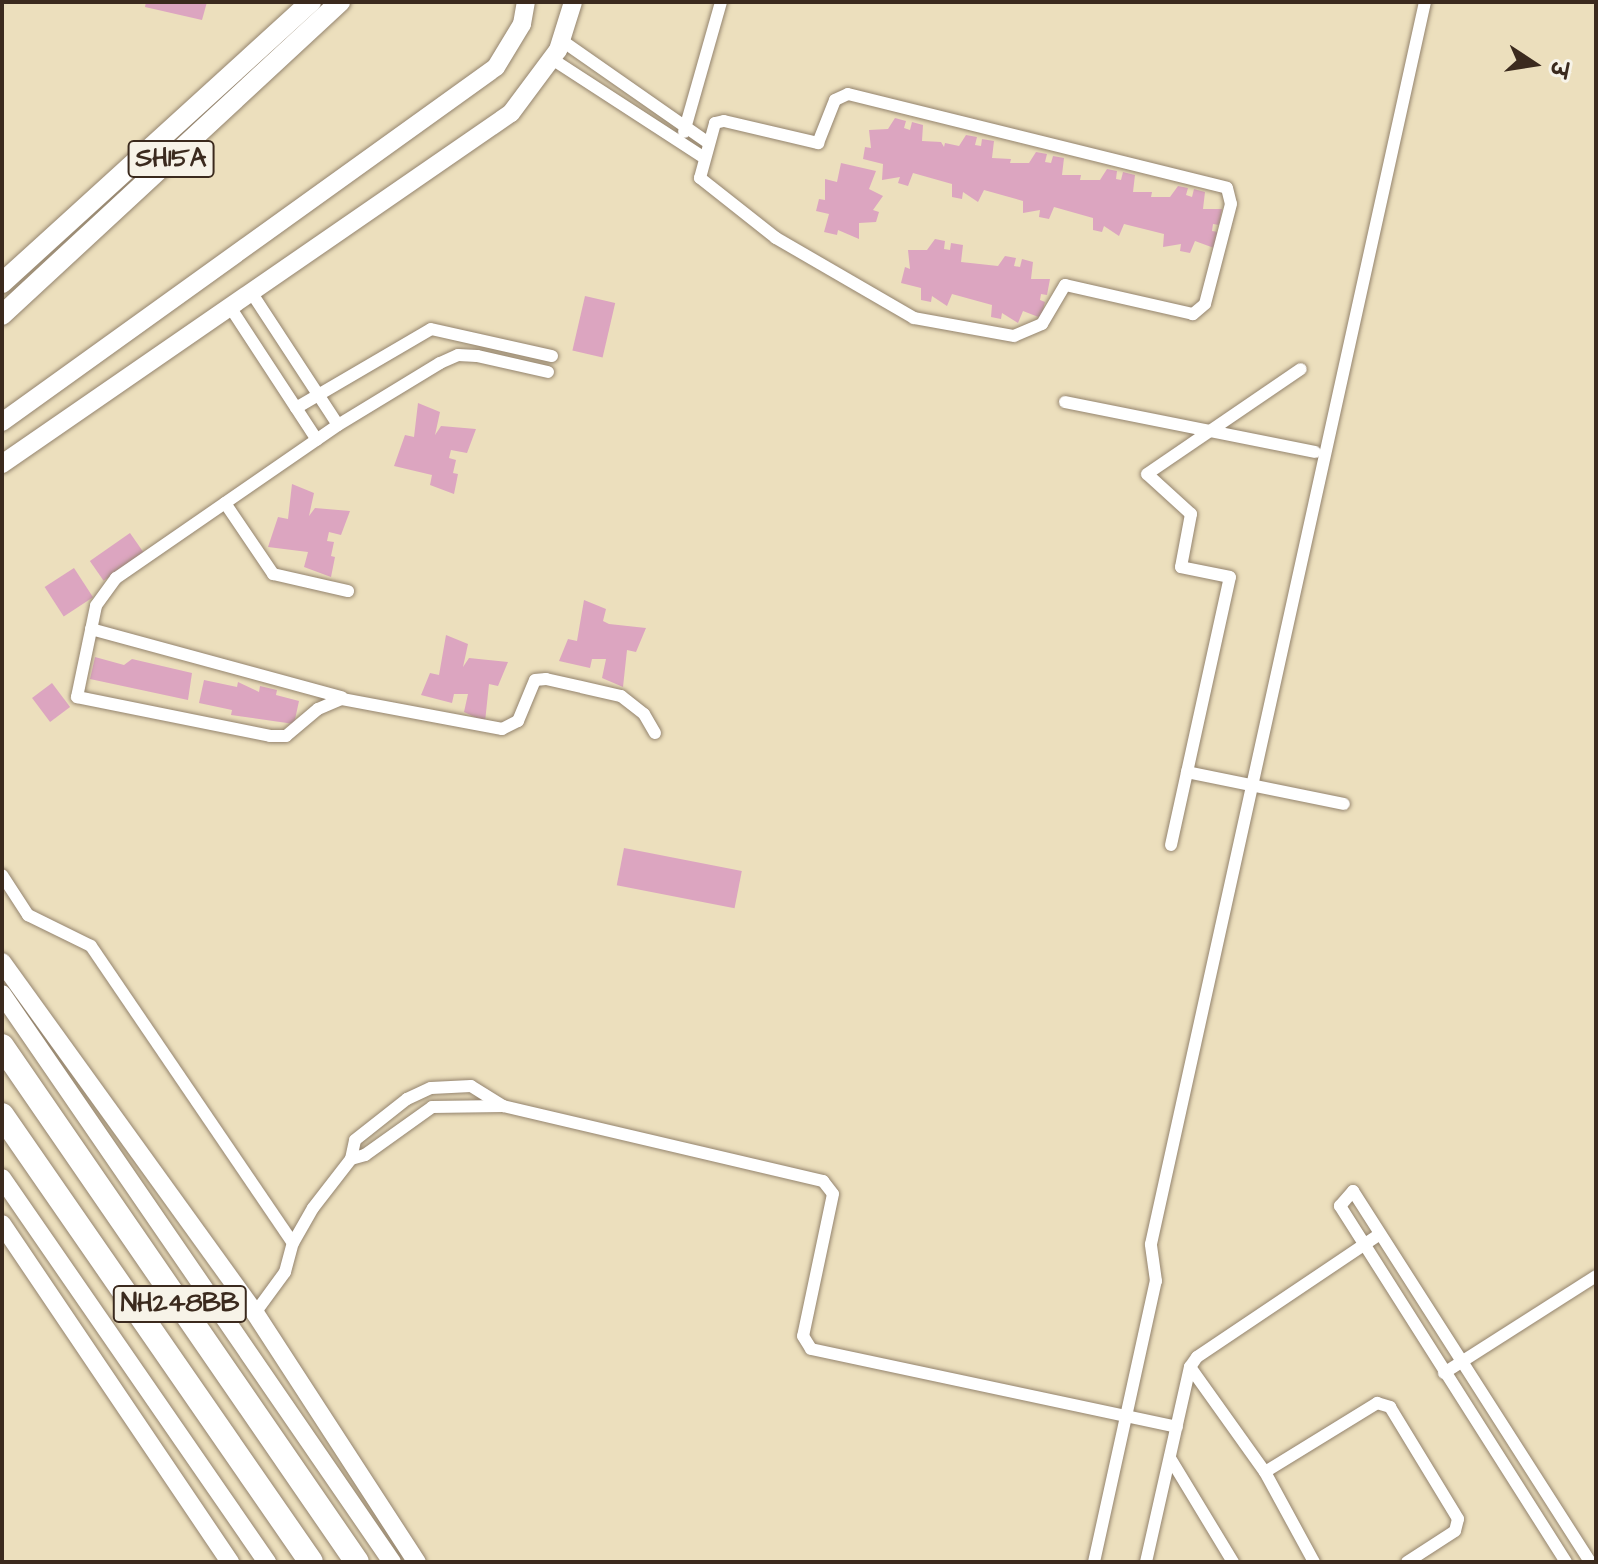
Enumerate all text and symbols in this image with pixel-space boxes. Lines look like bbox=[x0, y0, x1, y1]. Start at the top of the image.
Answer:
north arrow bbox=[1494, 24, 1574, 104]
text: उ bbox=[1541, 59, 1575, 79]
road number: SH15A bbox=[127, 137, 215, 181]
road number: NH248BB bbox=[112, 1282, 248, 1326]

